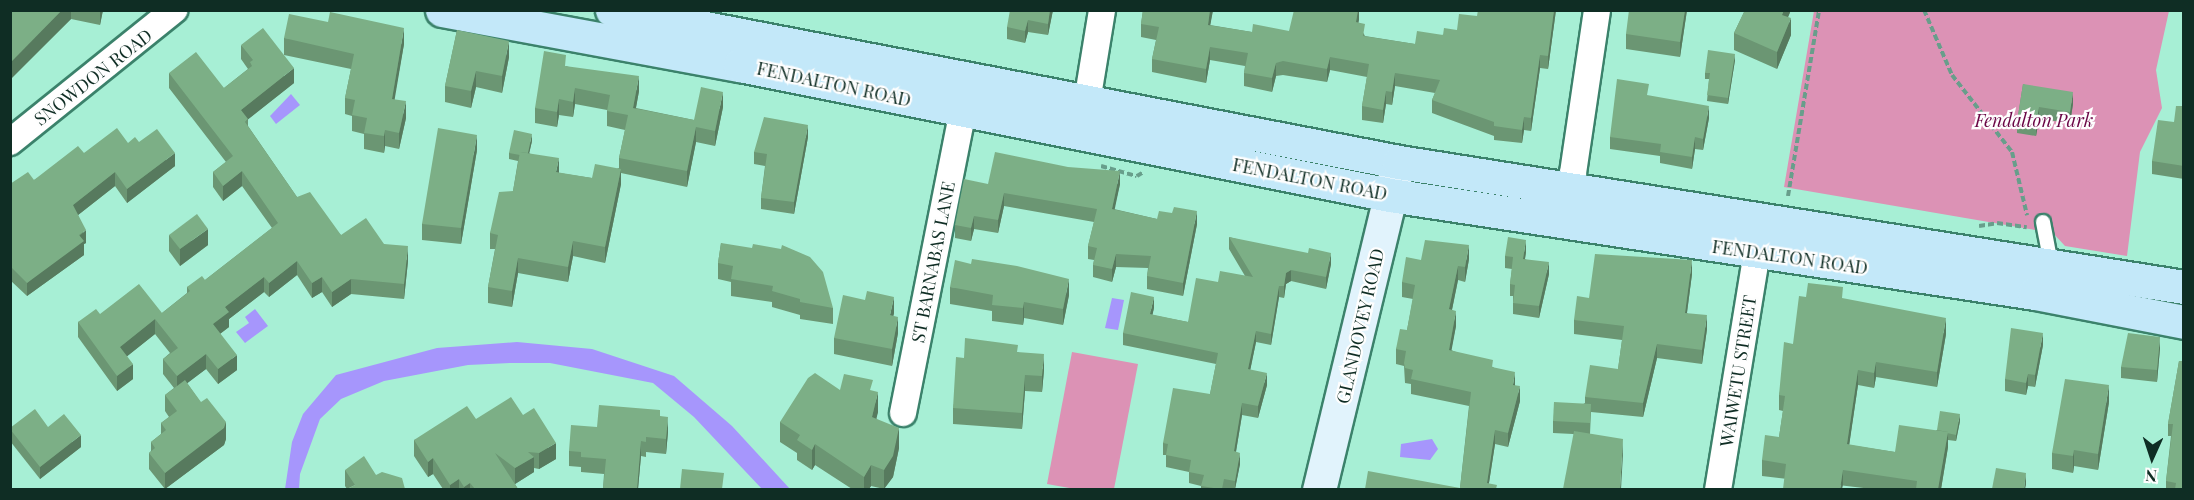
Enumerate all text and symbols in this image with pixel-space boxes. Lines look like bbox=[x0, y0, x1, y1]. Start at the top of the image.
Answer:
street label: SNOWDON ROAD bbox=[30, 24, 156, 130]
street label: FENDALTON ROAD bbox=[755, 57, 913, 111]
park label: Fendalton Park bbox=[1975, 109, 2093, 131]
street label: FENDALTON ROAD bbox=[1231, 153, 1389, 205]
street label: ST BARNABAS LANE bbox=[907, 179, 959, 345]
street label: FENDALTON ROAD bbox=[1711, 235, 1869, 279]
street label: GLANDOVEY ROAD bbox=[1332, 246, 1388, 406]
street label: WAIWETU STREET bbox=[1715, 294, 1761, 448]
north arrow bbox=[2122, 428, 2182, 488]
text: N bbox=[2145, 466, 2157, 487]

